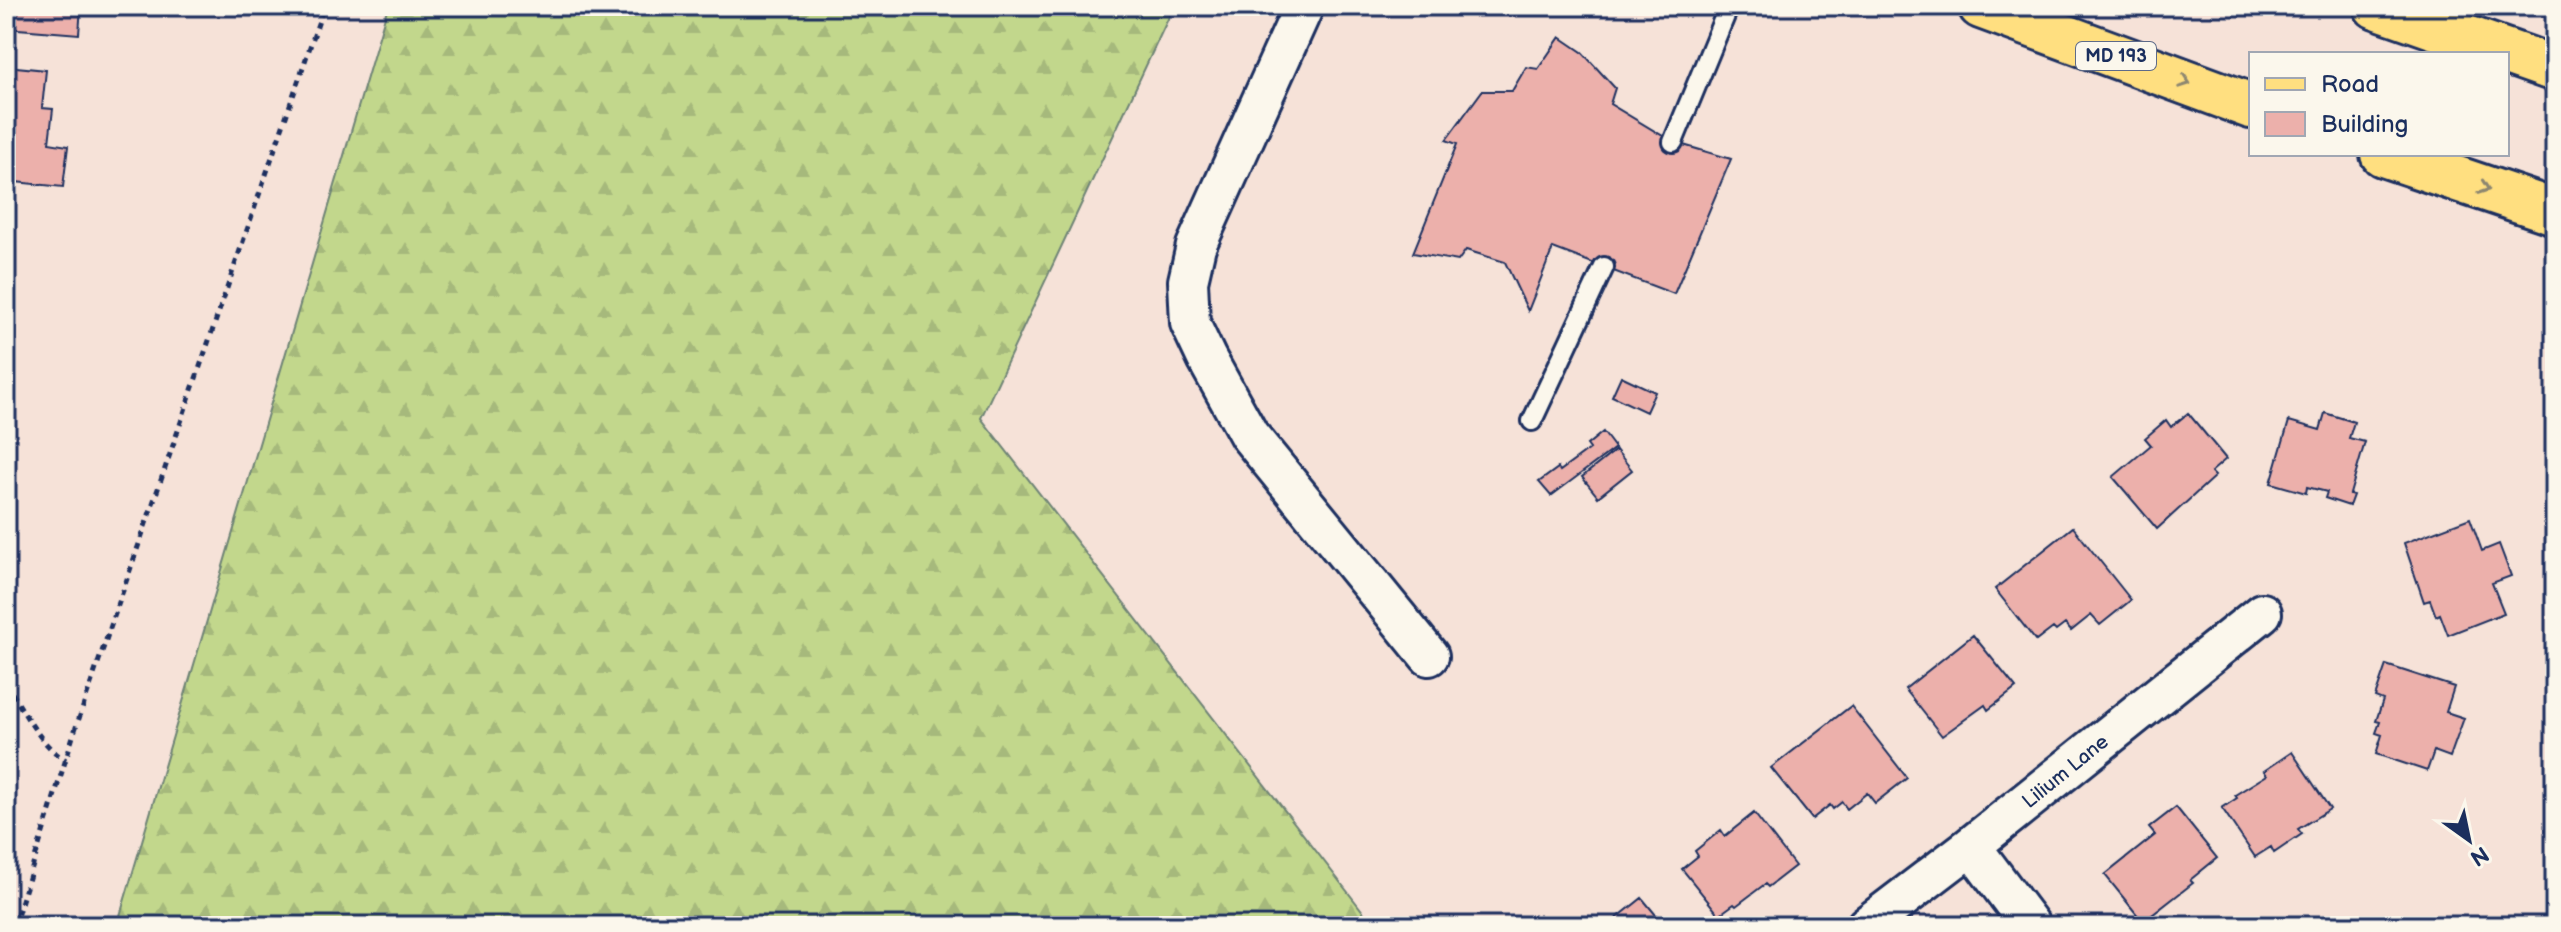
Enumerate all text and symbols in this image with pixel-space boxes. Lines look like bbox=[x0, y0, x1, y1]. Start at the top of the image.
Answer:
road number: MD 193 bbox=[2076, 42, 2156, 70]
legend bbox=[2249, 52, 2509, 156]
text: Road bbox=[2321, 70, 2379, 99]
one-way arrow bbox=[2177, 72, 2191, 88]
text: Building bbox=[2321, 110, 2408, 139]
one-way arrow bbox=[2476, 179, 2490, 195]
street label: Lilium Lane bbox=[2018, 730, 2114, 814]
north arrow bbox=[2429, 800, 2509, 880]
text: N bbox=[2465, 840, 2493, 871]

